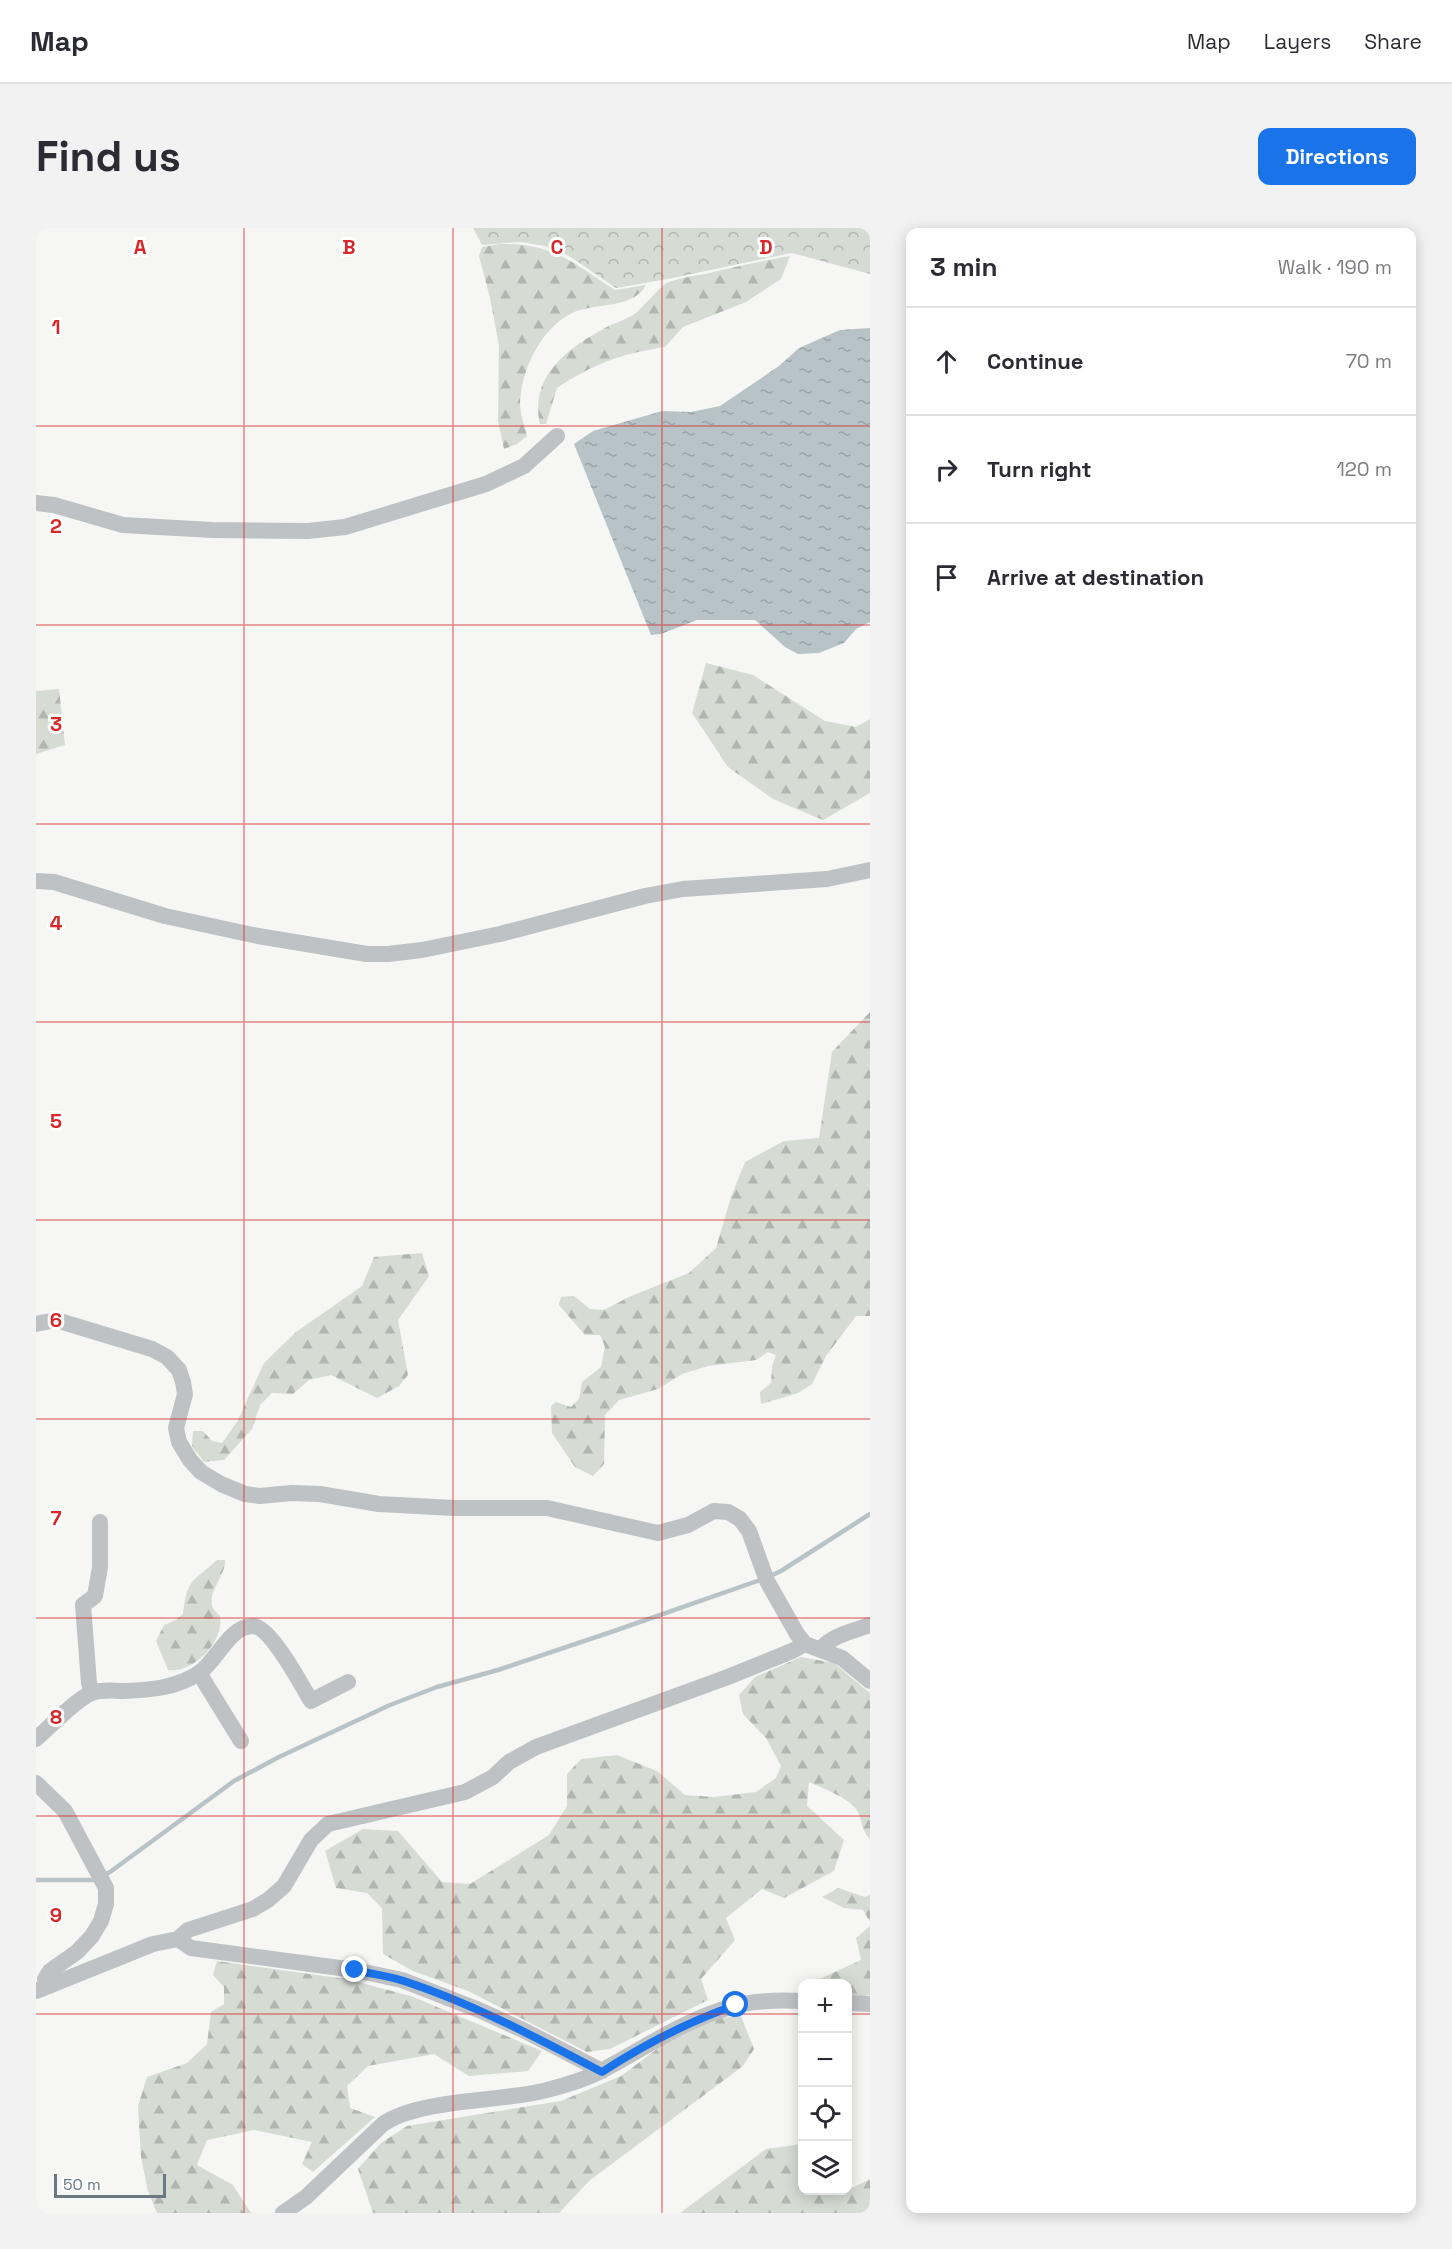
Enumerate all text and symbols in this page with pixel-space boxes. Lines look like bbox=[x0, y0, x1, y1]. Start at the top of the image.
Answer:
text: Map bbox=[30, 23, 89, 59]
text: Map bbox=[1187, 28, 1231, 55]
text: Layers bbox=[1264, 28, 1331, 55]
text: Share bbox=[1364, 28, 1422, 55]
button: Directions bbox=[1258, 128, 1416, 185]
text: Find us bbox=[36, 130, 181, 183]
text: A bbox=[134, 234, 147, 260]
text: B bbox=[342, 234, 356, 260]
text: C bbox=[551, 234, 564, 260]
text: D bbox=[759, 234, 773, 260]
text: 3 min bbox=[930, 250, 998, 284]
text: Walk · 190 m bbox=[1278, 254, 1392, 280]
text: 1 bbox=[51, 314, 61, 340]
icon: ahead bbox=[930, 345, 963, 378]
text: Continue bbox=[987, 347, 1083, 375]
text: 70 m bbox=[1346, 348, 1392, 374]
icon: right bbox=[930, 453, 963, 486]
text: Turn right bbox=[987, 455, 1092, 483]
text: 120 m bbox=[1336, 456, 1392, 482]
text: 2 bbox=[50, 513, 62, 539]
icon: arrive bbox=[930, 561, 963, 594]
text: Arrive at destination bbox=[987, 563, 1204, 591]
text: 3 bbox=[50, 711, 62, 737]
text: 4 bbox=[50, 910, 63, 936]
text: 5 bbox=[50, 1108, 62, 1134]
text: 6 bbox=[50, 1307, 62, 1333]
text: 7 bbox=[50, 1505, 62, 1531]
text: 8 bbox=[50, 1704, 62, 1730]
text: 9 bbox=[50, 1902, 62, 1928]
route end bbox=[341, 1956, 367, 1982]
map controls bbox=[798, 1979, 852, 2195]
button: + bbox=[798, 1979, 852, 2033]
route start bbox=[722, 1991, 748, 2017]
button: − bbox=[798, 2033, 852, 2087]
button: locate bbox=[798, 2087, 852, 2141]
button: layers bbox=[798, 2141, 852, 2195]
scale bar bbox=[54, 2171, 166, 2198]
text: 50 m bbox=[63, 2174, 101, 2195]

